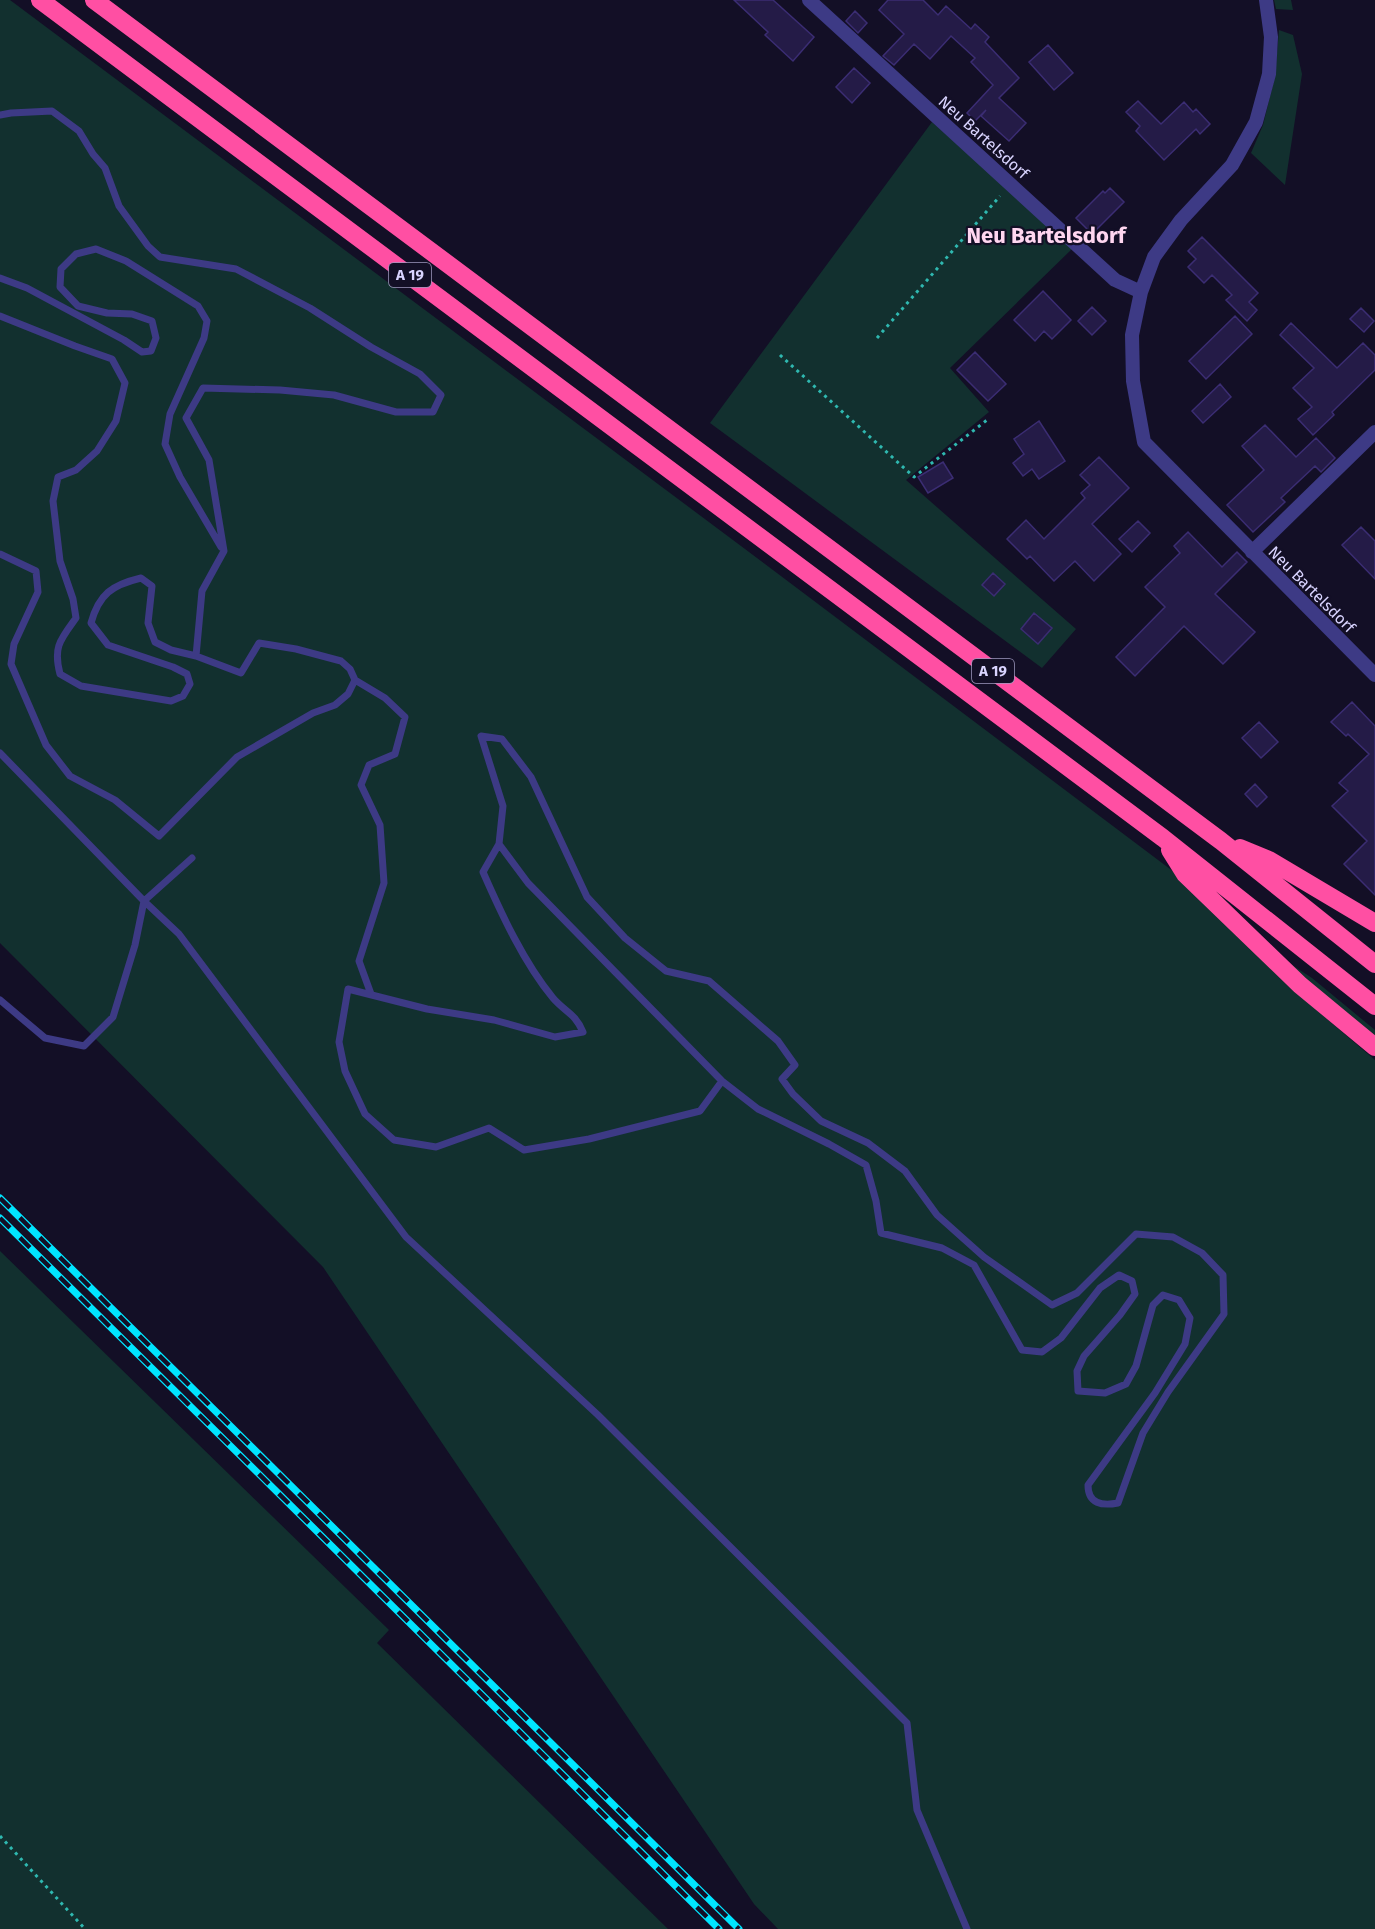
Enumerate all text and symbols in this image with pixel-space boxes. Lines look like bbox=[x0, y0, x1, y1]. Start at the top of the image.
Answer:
street label: Neu Bartelsdorf bbox=[935, 92, 1034, 184]
district label: Neu Bartelsdorf bbox=[966, 222, 1128, 249]
road number: A 19 bbox=[389, 263, 431, 287]
street label: Neu Bartelsdorf bbox=[1264, 542, 1360, 638]
road number: A 19 bbox=[972, 659, 1014, 683]

